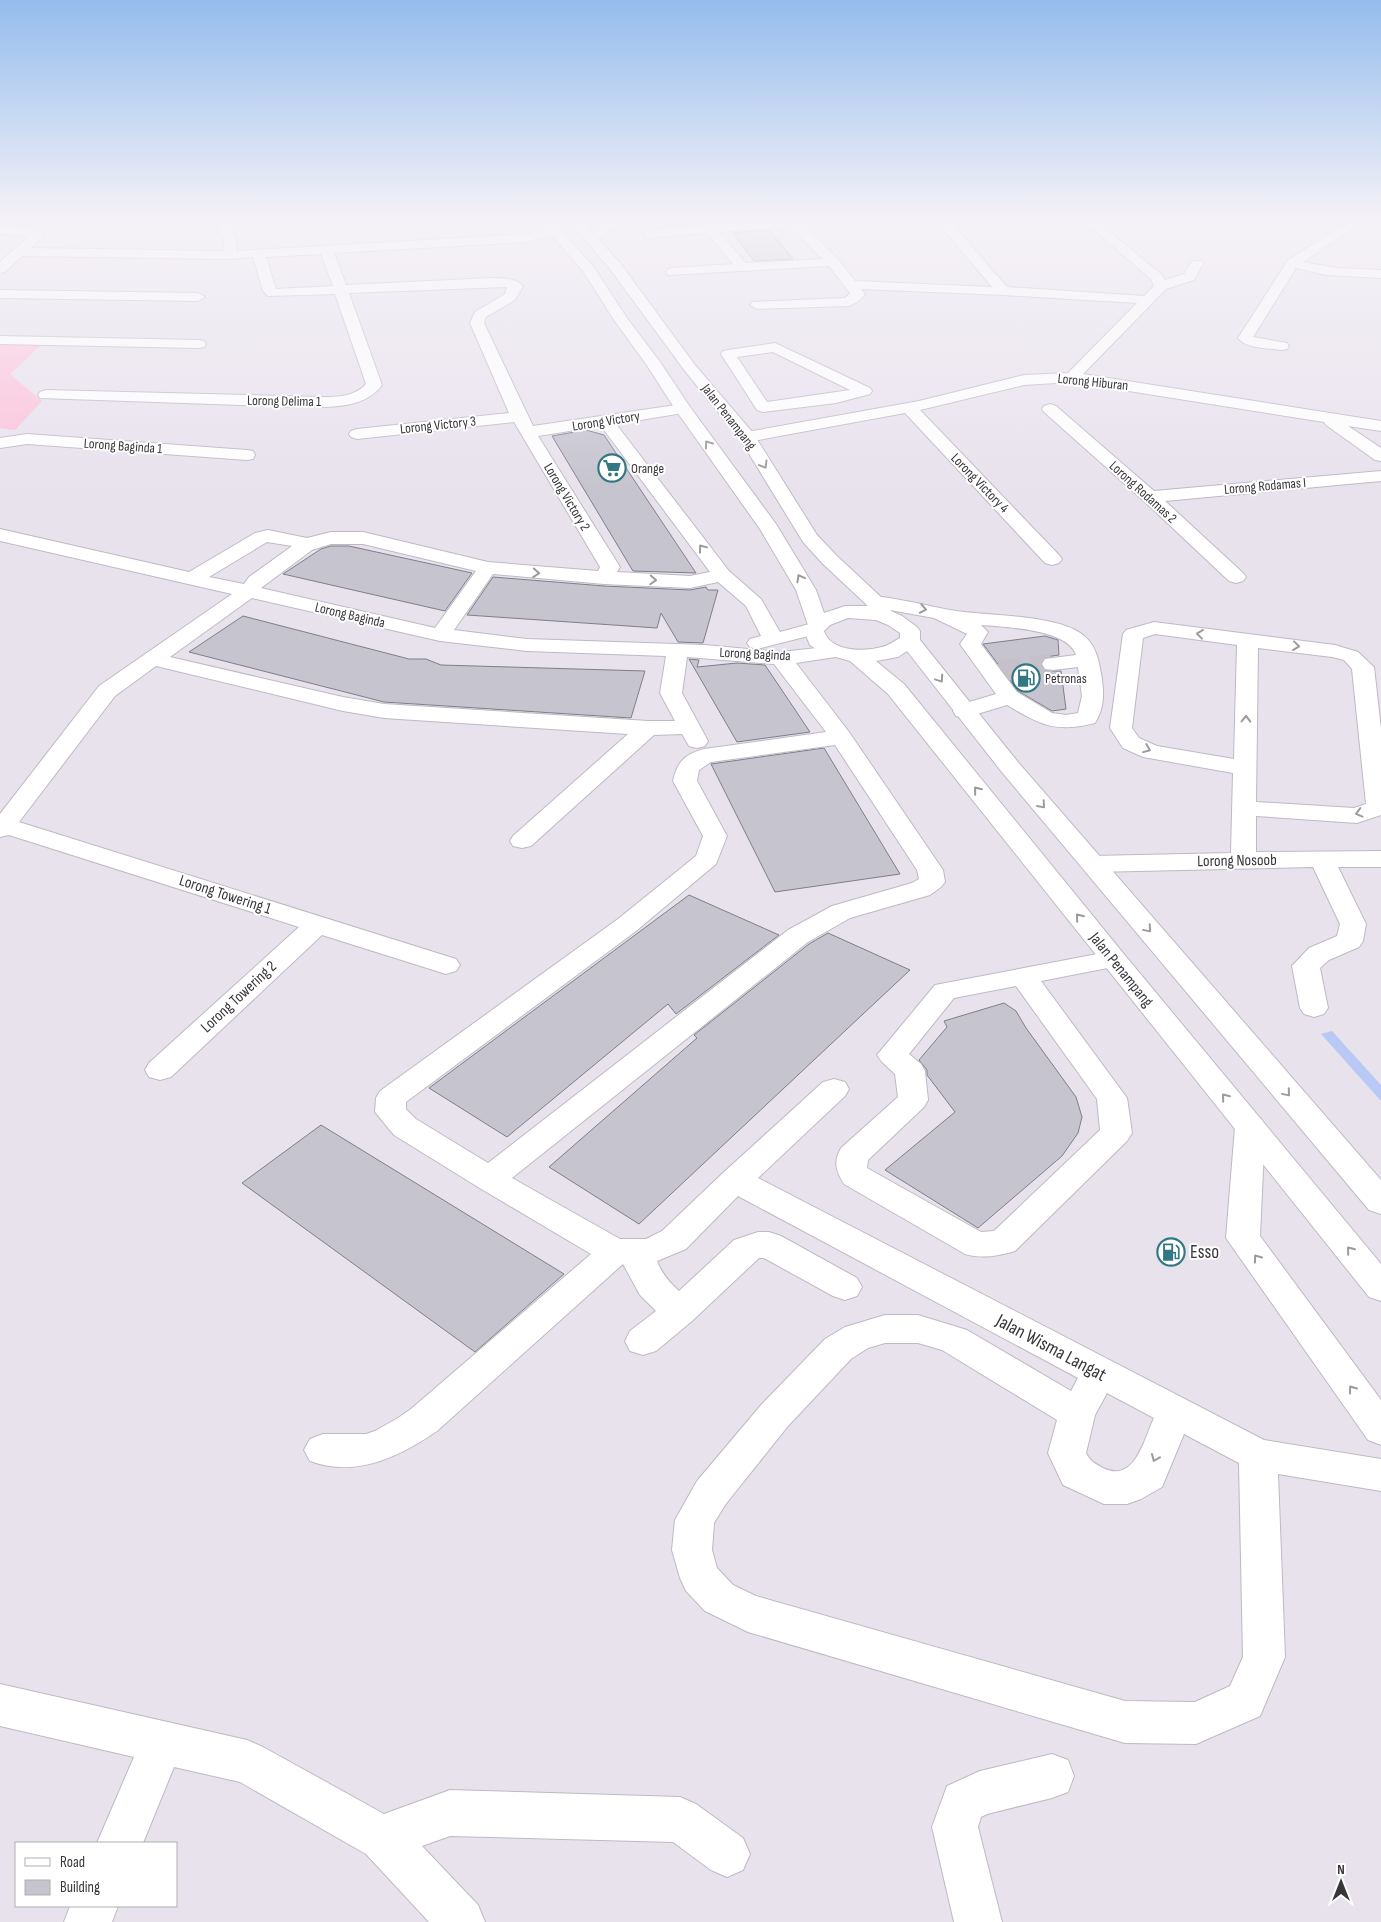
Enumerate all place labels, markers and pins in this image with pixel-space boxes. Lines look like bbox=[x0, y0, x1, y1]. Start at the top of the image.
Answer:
supermarket icon: Orange bbox=[597, 453, 627, 483]
place label: Orange bbox=[631, 460, 664, 477]
fuel station icon: Petronas bbox=[1011, 663, 1041, 693]
place label: Petronas bbox=[1045, 670, 1087, 687]
fuel station icon: Esso bbox=[1156, 1237, 1186, 1267]
place label: Esso bbox=[1190, 1241, 1219, 1264]

